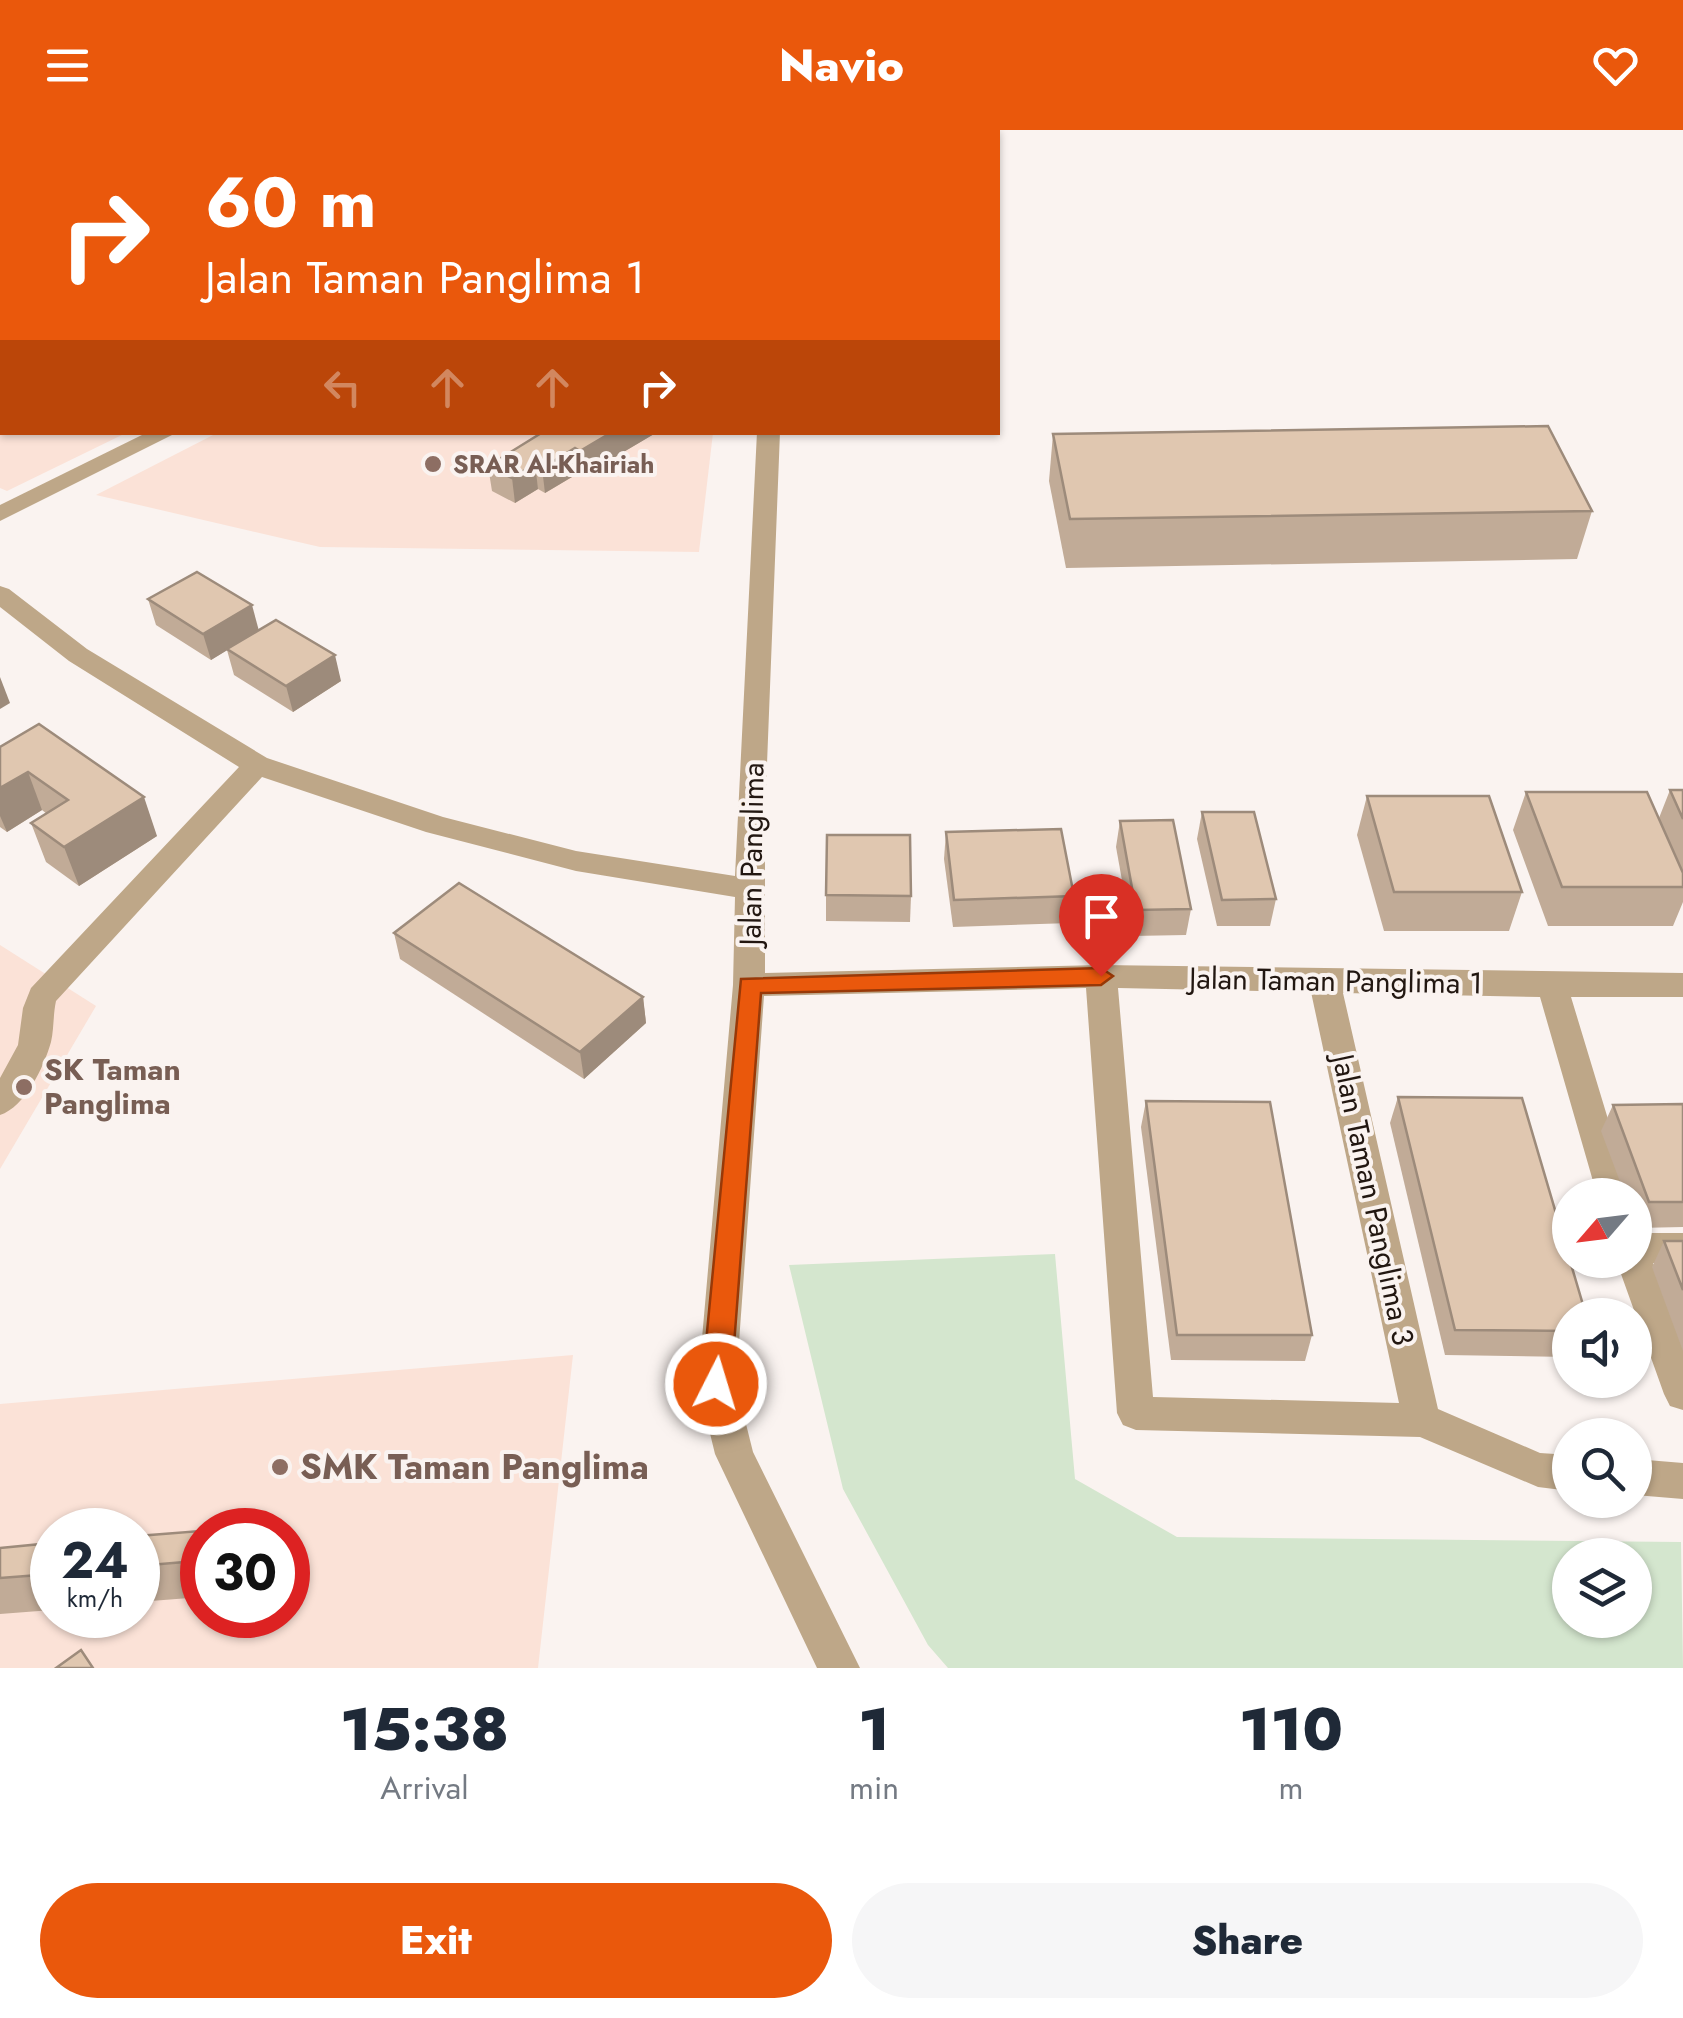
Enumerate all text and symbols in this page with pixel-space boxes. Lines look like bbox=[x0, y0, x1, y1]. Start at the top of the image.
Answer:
text: Navio bbox=[779, 33, 904, 98]
icon: menu bbox=[40, 38, 95, 93]
icon: heart bbox=[1588, 38, 1643, 93]
text: 60 m bbox=[205, 152, 377, 253]
icon: right bbox=[40, 170, 170, 300]
text: Jalan Taman Panglima 1 bbox=[205, 245, 645, 310]
icon: left bbox=[315, 360, 370, 415]
icon: ahead bbox=[420, 360, 475, 415]
icon: ahead bbox=[525, 360, 580, 415]
icon: right bbox=[630, 360, 685, 415]
place label: SRAR Al-Khairiah bbox=[453, 446, 654, 482]
marker: SRAR Al-Khairiah bbox=[422, 453, 444, 475]
street label: Jalan Panglima bbox=[728, 762, 775, 950]
pin bbox=[1059, 874, 1144, 977]
icon: arrive bbox=[1074, 889, 1129, 944]
street label: Jalan Taman Panglima 1 bbox=[1185, 956, 1483, 1005]
street label: Jalan Taman Panglima 3 bbox=[1321, 1047, 1425, 1349]
place label: SK Taman Panglima bbox=[44, 1048, 181, 1125]
marker: SK Taman Panglima bbox=[13, 1076, 35, 1098]
north arrow bbox=[1552, 1178, 1652, 1278]
map controls bbox=[1552, 1178, 1652, 1638]
button: sound bbox=[1552, 1298, 1652, 1398]
position arrow bbox=[664, 1332, 768, 1436]
button: search bbox=[1552, 1418, 1652, 1518]
place label: SMK Taman Panglima bbox=[300, 1442, 649, 1492]
marker: SMK Taman Panglima bbox=[269, 1456, 291, 1478]
speed limit sign: 30 bbox=[180, 1508, 310, 1638]
text: 24 bbox=[61, 1524, 129, 1597]
button: layers bbox=[1552, 1538, 1652, 1638]
text: km/h bbox=[67, 1580, 123, 1616]
text: 15:38 bbox=[340, 1686, 509, 1773]
text: 1 bbox=[858, 1686, 890, 1773]
text: 110 bbox=[1239, 1686, 1343, 1773]
text: Arrival bbox=[380, 1765, 469, 1811]
text: min bbox=[849, 1765, 899, 1811]
text: m bbox=[1279, 1765, 1303, 1811]
button: Exit bbox=[40, 1883, 832, 1998]
button: Share bbox=[852, 1883, 1643, 1998]

